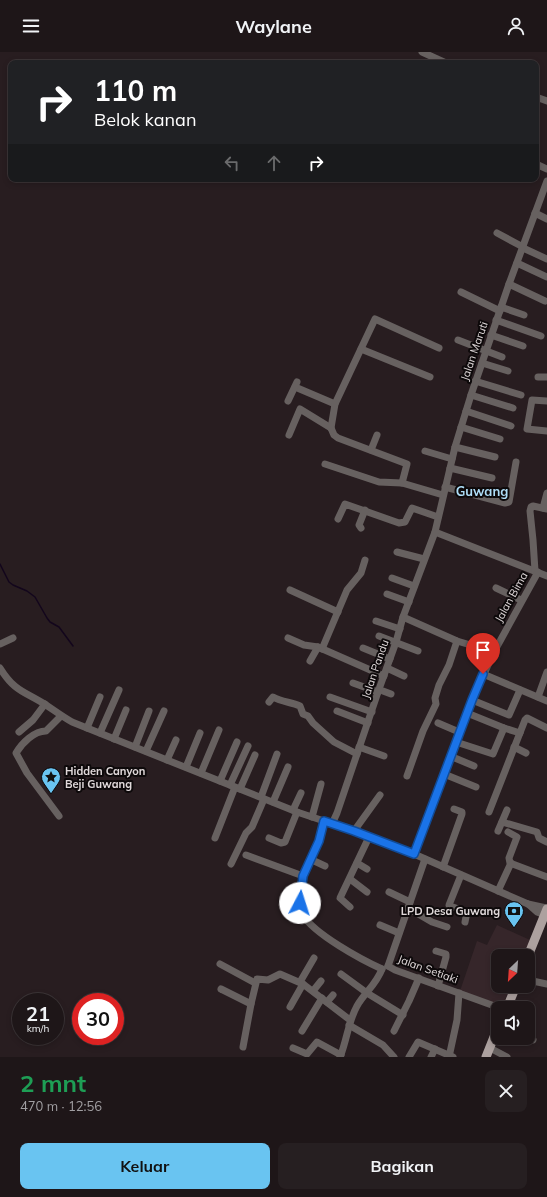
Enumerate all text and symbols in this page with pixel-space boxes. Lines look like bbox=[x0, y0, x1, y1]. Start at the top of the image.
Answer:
icon: menu bbox=[20, 15, 42, 37]
text: Waylane bbox=[235, 15, 312, 38]
icon: person bbox=[505, 15, 527, 37]
text: 110 m bbox=[94, 73, 177, 108]
icon: right bbox=[28, 76, 80, 128]
text: Belok kanan bbox=[94, 108, 196, 131]
icon: left bbox=[221, 152, 243, 174]
icon: ahead bbox=[263, 152, 285, 174]
icon: right bbox=[305, 152, 327, 174]
street label: Jalan Maruti bbox=[457, 320, 491, 382]
district label: Guwang bbox=[456, 483, 508, 499]
street label: Jalan Bima bbox=[492, 569, 530, 625]
pin bbox=[466, 633, 500, 674]
street label: Jalan Pandu bbox=[358, 638, 392, 700]
icon: arrive bbox=[472, 639, 494, 661]
place label: Hidden Canyon Beji Guwang bbox=[65, 764, 145, 791]
place icon: Hidden Canyon Beji Guwang bbox=[40, 766, 62, 794]
position arrow bbox=[279, 882, 321, 924]
bank icon: LPD Desa Guwang bbox=[503, 900, 525, 928]
place label: LPD Desa Guwang bbox=[401, 904, 500, 918]
north arrow bbox=[491, 949, 535, 993]
map controls bbox=[491, 949, 535, 1045]
street label: Jalan Setiaki bbox=[396, 952, 460, 986]
speed limit sign: 30 bbox=[72, 993, 124, 1045]
text: 21 bbox=[26, 1001, 50, 1026]
button: sound bbox=[491, 1001, 535, 1045]
text: km/h bbox=[27, 1022, 49, 1035]
text: 2 mnt bbox=[20, 1068, 86, 1098]
button: close bbox=[485, 1070, 527, 1112]
text: 470 m · 12:56 bbox=[20, 1098, 102, 1114]
button: Keluar bbox=[20, 1143, 270, 1189]
button: Bagikan bbox=[278, 1143, 527, 1189]

